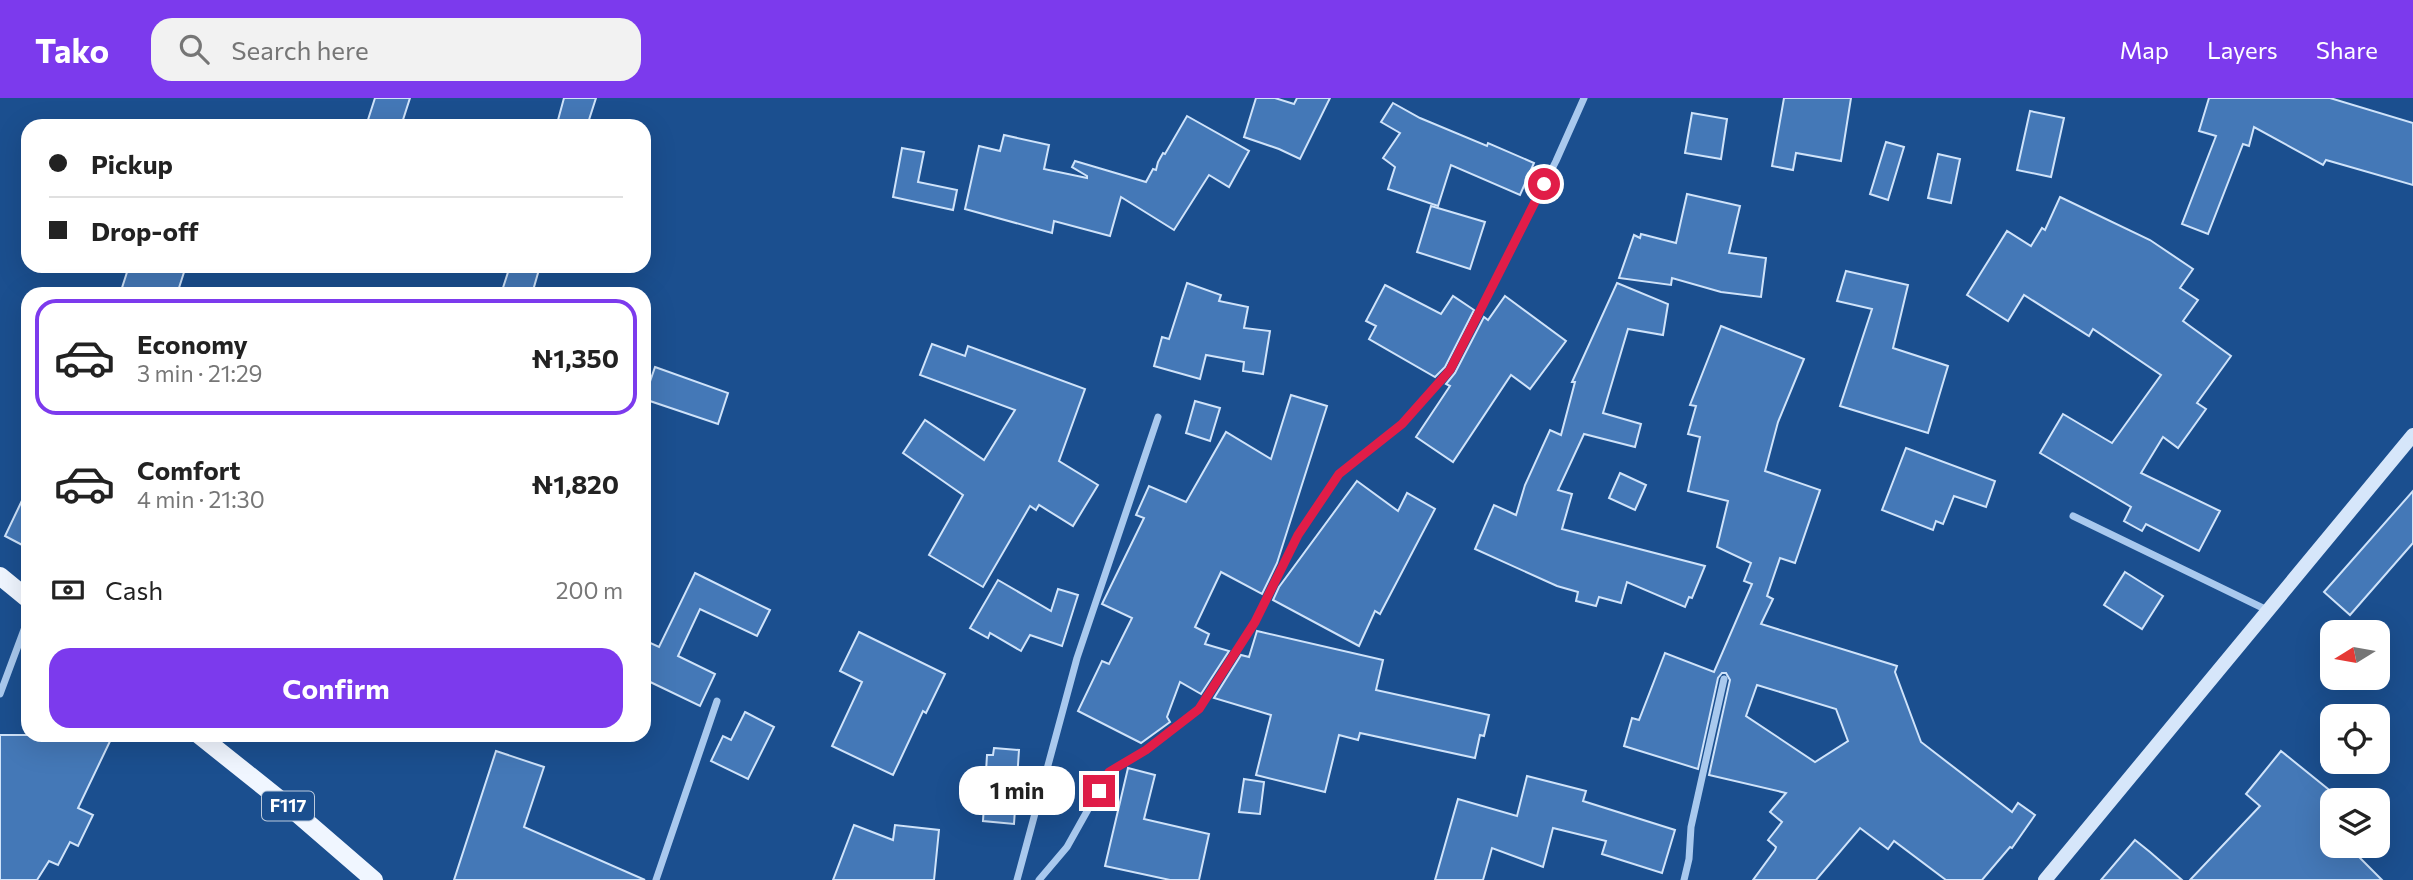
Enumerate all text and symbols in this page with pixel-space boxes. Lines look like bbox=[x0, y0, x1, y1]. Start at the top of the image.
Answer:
search box bbox=[151, 18, 641, 81]
text: Tako bbox=[35, 29, 109, 70]
icon: search bbox=[175, 30, 213, 68]
text: Search here bbox=[231, 34, 369, 65]
text: Map bbox=[2120, 35, 2169, 64]
text: Layers bbox=[2207, 35, 2278, 64]
text: Share bbox=[2316, 35, 2378, 64]
text: Pickup bbox=[91, 148, 173, 179]
route start bbox=[1528, 168, 1560, 200]
text: Drop-off bbox=[91, 215, 198, 246]
icon: car bbox=[53, 326, 116, 389]
text: Economy bbox=[137, 328, 248, 359]
text: ₦1,350 bbox=[532, 342, 619, 373]
text: 3 min · 21:29 bbox=[137, 359, 263, 387]
icon: car bbox=[53, 452, 116, 515]
text: Comfort bbox=[137, 454, 240, 485]
text: ₦1,820 bbox=[532, 468, 619, 499]
text: 4 min · 21:30 bbox=[137, 485, 265, 513]
icon: cash bbox=[49, 571, 87, 609]
text: Cash bbox=[105, 574, 163, 605]
text: 200 m bbox=[556, 576, 623, 604]
north arrow bbox=[2320, 620, 2390, 690]
map controls bbox=[2320, 620, 2390, 858]
button: Confirm bbox=[49, 648, 623, 728]
button: locate bbox=[2320, 704, 2390, 774]
callout: 1 min bbox=[959, 766, 1074, 816]
route end bbox=[1083, 775, 1115, 807]
text: 1 min bbox=[990, 776, 1044, 804]
button: layers bbox=[2320, 788, 2390, 858]
road number: F117 bbox=[262, 792, 314, 820]

